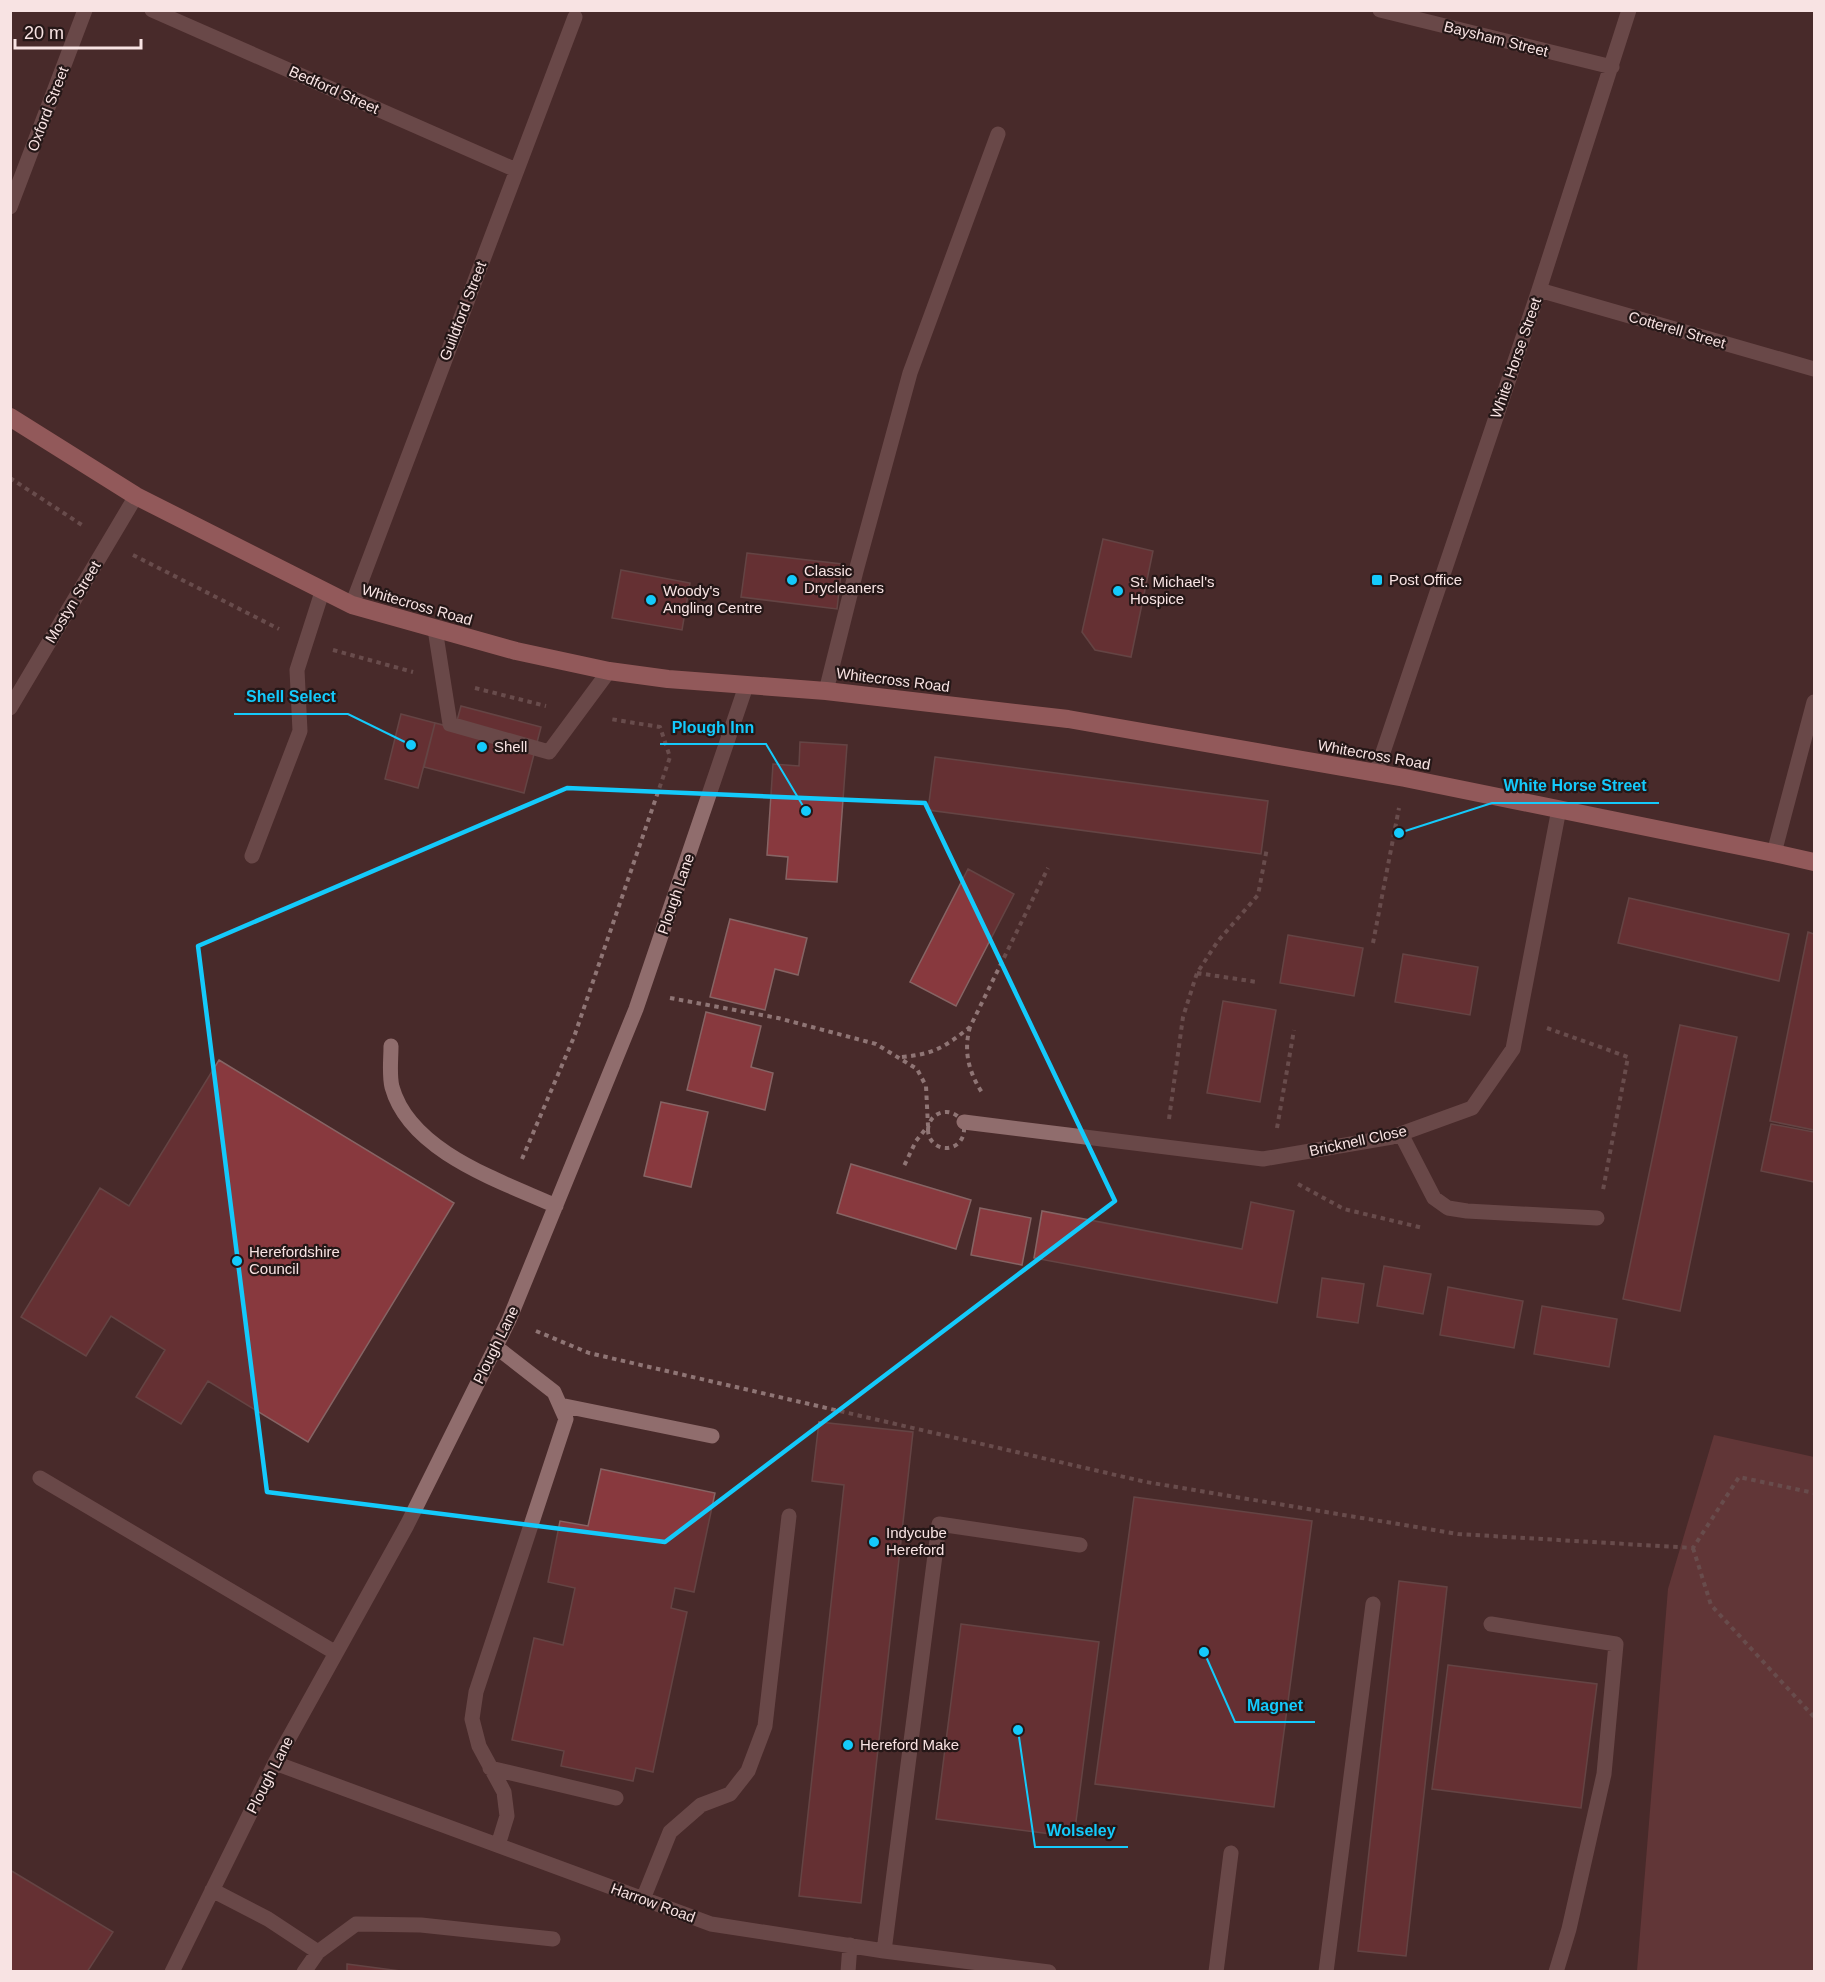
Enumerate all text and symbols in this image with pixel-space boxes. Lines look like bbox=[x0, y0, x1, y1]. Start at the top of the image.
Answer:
scale bar bbox=[15, 12, 141, 50]
street label: Baysham Street bbox=[1442, 17, 1551, 60]
text: 20 m bbox=[24, 23, 64, 43]
street label: Bedford Street bbox=[287, 62, 383, 117]
street label: Oxford Street bbox=[24, 63, 72, 154]
street label: Guildford Street bbox=[436, 258, 490, 363]
street label: White Horse Street bbox=[1487, 294, 1544, 421]
street label: Cotterell Street bbox=[1627, 308, 1728, 352]
street label: Mostyn Street bbox=[41, 557, 104, 646]
place label: Classic Drycleaners bbox=[804, 562, 884, 596]
place label: Post Office bbox=[1389, 571, 1462, 588]
marker: Classic Drycleaners bbox=[785, 573, 799, 587]
place label: St. Michael's Hospice bbox=[1130, 573, 1215, 607]
marker: Post Office bbox=[1370, 573, 1384, 587]
street label: Whitecross Road bbox=[360, 581, 474, 628]
place label: Woody's Angling Centre bbox=[663, 582, 762, 616]
marker: St. Michael's Hospice bbox=[1111, 584, 1125, 598]
marker: Woody's Angling Centre bbox=[644, 593, 658, 607]
street label: Whitecross Road bbox=[835, 664, 951, 695]
callout: Shell Select bbox=[234, 680, 348, 714]
text: Shell Select bbox=[246, 688, 337, 705]
callout: Plough Inn bbox=[660, 710, 766, 744]
text: Plough Inn bbox=[672, 719, 754, 736]
street label: Whitecross Road bbox=[1316, 736, 1432, 773]
place label: Shell bbox=[494, 738, 527, 755]
marker: Shell bbox=[475, 740, 489, 754]
callout: White Horse Street bbox=[1492, 769, 1659, 803]
text: White Horse Street bbox=[1503, 777, 1647, 794]
street label: Plough Lane bbox=[654, 851, 697, 936]
street label: Bricknell Close bbox=[1308, 1122, 1408, 1159]
place label: Herefordshire Council bbox=[249, 1243, 340, 1277]
marker: Herefordshire Council bbox=[230, 1254, 244, 1268]
street label: Plough Lane bbox=[469, 1303, 522, 1386]
place label: Indycube Hereford bbox=[886, 1524, 947, 1558]
marker: Indycube Hereford bbox=[867, 1535, 881, 1549]
callout: Magnet bbox=[1235, 1688, 1315, 1722]
text: Magnet bbox=[1247, 1697, 1304, 1714]
street label: Plough Lane bbox=[243, 1733, 296, 1816]
place label: Hereford Make bbox=[860, 1736, 959, 1753]
marker: Hereford Make bbox=[841, 1738, 855, 1752]
callout: Wolseley bbox=[1035, 1813, 1128, 1847]
text: Wolseley bbox=[1046, 1822, 1116, 1839]
street label: Harrow Road bbox=[609, 1879, 698, 1926]

